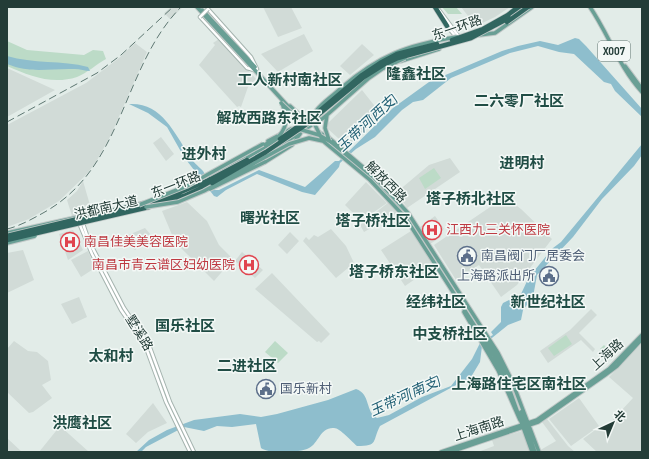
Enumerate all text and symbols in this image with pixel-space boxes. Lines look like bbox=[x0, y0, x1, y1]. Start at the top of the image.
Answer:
street label: 东一环路 bbox=[430, 12, 484, 44]
road number: X007 bbox=[598, 41, 630, 61]
district label: 隆鑫社区 bbox=[386, 65, 446, 84]
district label: 工人新村南社区 bbox=[237, 71, 343, 90]
water label: 玉带河(西支) bbox=[333, 90, 401, 155]
district label: 二六零厂社区 bbox=[474, 92, 564, 111]
district label: 解放西路东社区 bbox=[216, 109, 322, 128]
district label: 进外村 bbox=[181, 145, 227, 164]
district label: 进明村 bbox=[499, 154, 545, 173]
street label: 解放西路 bbox=[362, 158, 410, 206]
street label: 东一环路 bbox=[149, 168, 203, 202]
district label: 塔子桥北社区 bbox=[426, 190, 516, 209]
street label: 洪都南大道 bbox=[73, 193, 139, 223]
district label: 曙光社区 bbox=[240, 209, 300, 228]
district label: 塔子桥社区 bbox=[335, 212, 411, 231]
hospital icon: 江西九三关怀医院 bbox=[421, 219, 443, 241]
place label: 江西九三关怀医院 bbox=[446, 222, 550, 238]
hospital icon: 南昌佳美美容医院 bbox=[59, 231, 81, 253]
place label: 南昌佳美美容医院 bbox=[84, 234, 188, 250]
public building icon: 南昌阀门厂居委会 bbox=[456, 245, 478, 267]
place label: 南昌阀门厂居委会 bbox=[481, 248, 585, 264]
hospital icon: 南昌市青云谱区妇幼医院 bbox=[238, 254, 260, 276]
place label: 南昌市青云谱区妇幼医院 bbox=[92, 257, 235, 273]
district label: 塔子桥东社区 bbox=[349, 263, 439, 282]
public building icon: 上海路派出所 bbox=[538, 265, 560, 287]
place label: 上海路派出所 bbox=[457, 268, 535, 284]
district label: 经纬社区 bbox=[406, 293, 466, 312]
district label: 新世纪社区 bbox=[510, 293, 586, 312]
street label: 墅溪路 bbox=[122, 312, 156, 354]
district label: 国乐社区 bbox=[155, 317, 215, 336]
district label: 中支桥社区 bbox=[412, 325, 488, 344]
street label: 上海路 bbox=[587, 336, 627, 374]
district label: 太和村 bbox=[88, 347, 134, 366]
district label: 二进社区 bbox=[217, 357, 277, 376]
water label: 玉带河(南支) bbox=[367, 372, 444, 420]
district label: 上海路住宅区南社区 bbox=[451, 375, 587, 394]
public building icon: 国乐新村 bbox=[255, 378, 277, 400]
place label: 国乐新村 bbox=[280, 381, 332, 397]
north arrow bbox=[593, 403, 633, 443]
text: 北 bbox=[611, 408, 628, 425]
street label: 上海南路 bbox=[452, 413, 506, 445]
district label: 洪鹰社区 bbox=[52, 414, 112, 433]

